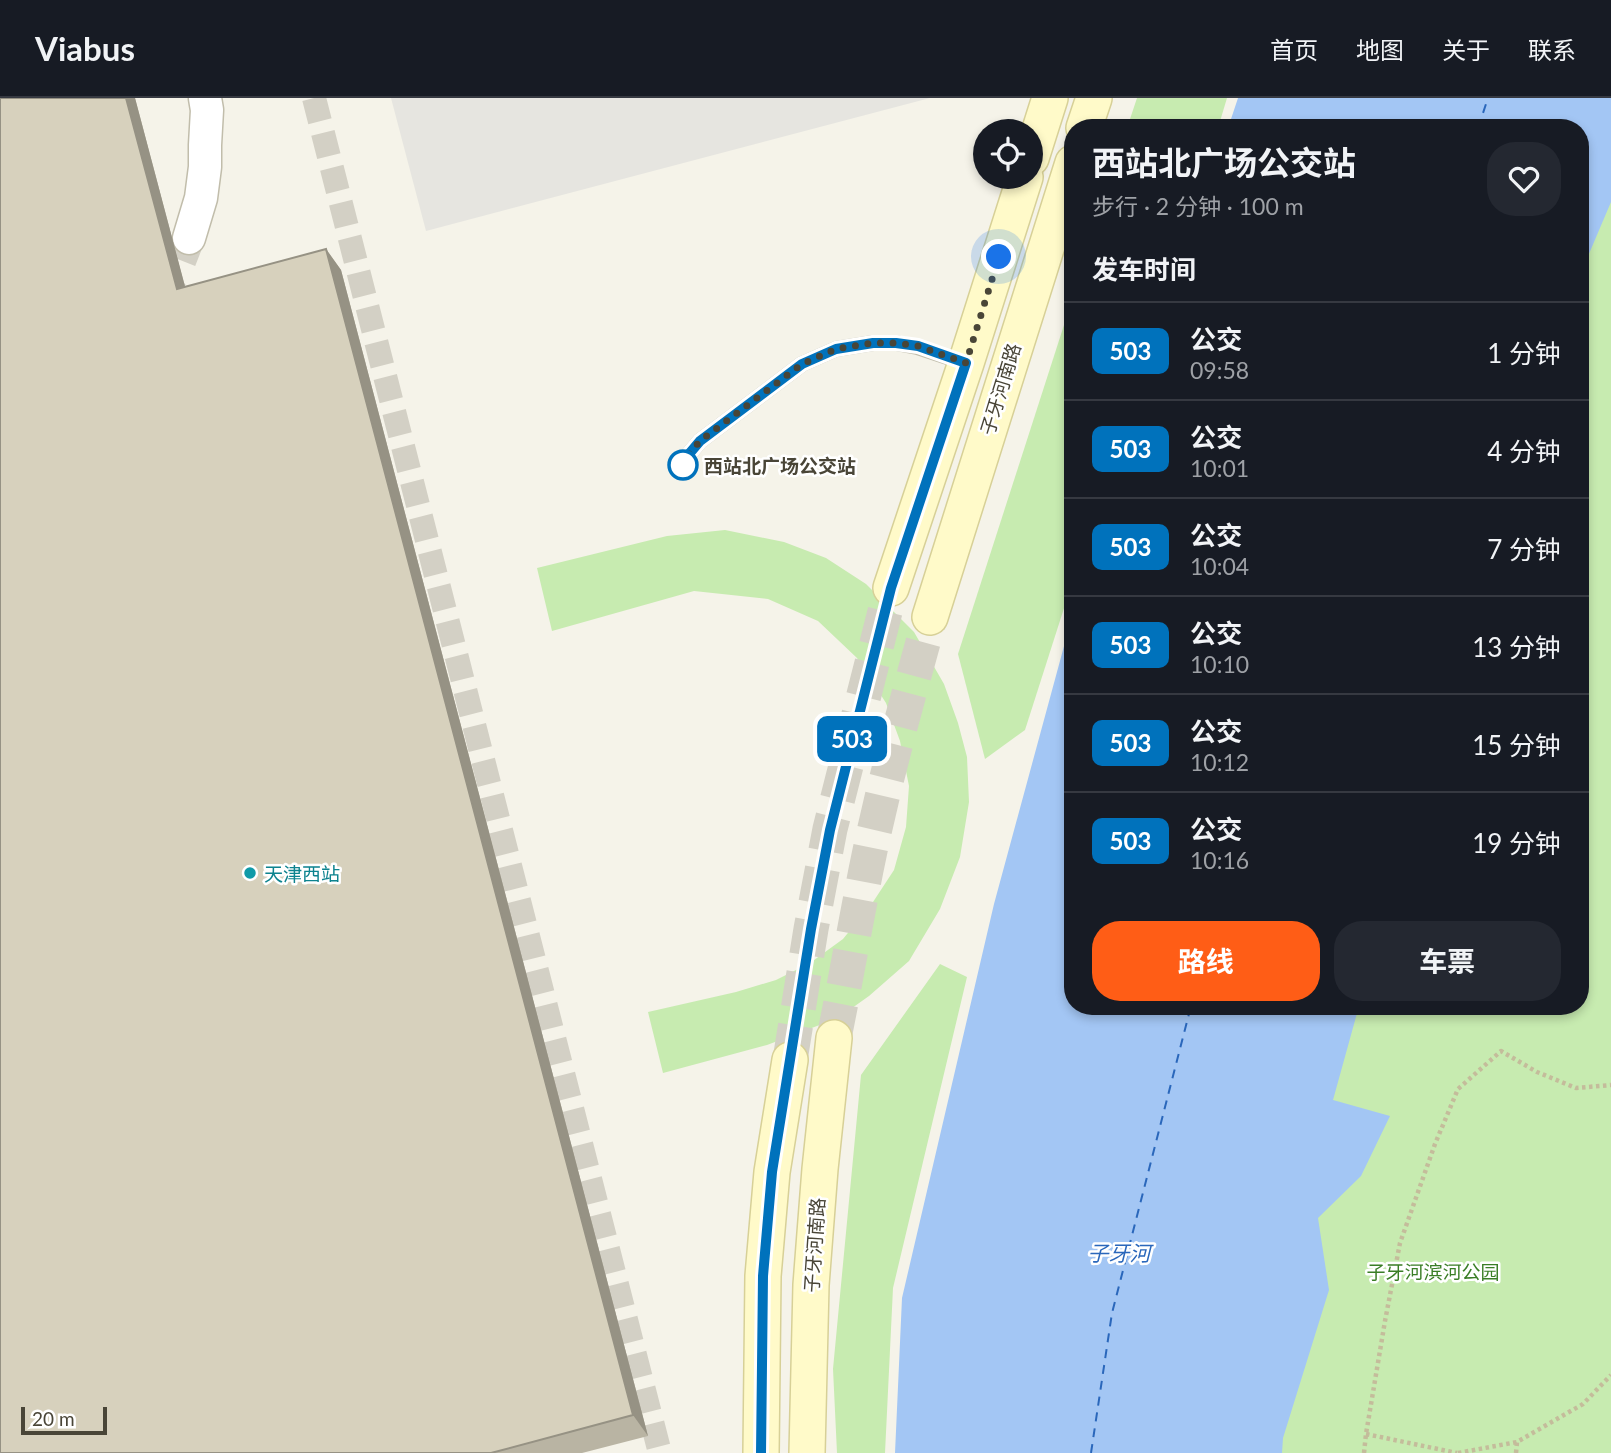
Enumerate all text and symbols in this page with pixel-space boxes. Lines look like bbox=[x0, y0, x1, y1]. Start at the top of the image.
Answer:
text: Viabus bbox=[35, 28, 135, 68]
text: 首页 bbox=[1270, 35, 1318, 64]
text: 地图 bbox=[1356, 35, 1404, 64]
text: 关于 bbox=[1442, 35, 1490, 64]
text: 联系 bbox=[1528, 35, 1576, 64]
map controls bbox=[973, 119, 1043, 189]
button: locate bbox=[973, 119, 1043, 189]
text: 西站北广场公交站 bbox=[1092, 142, 1356, 182]
button: heart bbox=[1487, 142, 1561, 216]
text: 步行 · 2 分钟 · 100 m bbox=[1092, 192, 1304, 220]
your location bbox=[981, 239, 1016, 274]
text: 发车时间 bbox=[1092, 253, 1196, 285]
text: 公交 bbox=[1190, 323, 1242, 355]
text: 503 bbox=[1110, 336, 1151, 365]
text: 1 分钟 bbox=[1487, 337, 1561, 369]
street label: 子牙河南路 bbox=[975, 340, 1025, 438]
text: 09:58 bbox=[1190, 356, 1249, 384]
text: 公交 bbox=[1190, 421, 1242, 453]
text: 503 bbox=[1110, 434, 1151, 463]
text: 4 分钟 bbox=[1487, 435, 1561, 467]
marker: 西站北广场公交站 bbox=[668, 450, 698, 480]
place label: 西站北广场公交站 bbox=[704, 454, 856, 477]
text: 10:01 bbox=[1190, 454, 1249, 482]
text: 公交 bbox=[1190, 519, 1242, 551]
text: 503 bbox=[1110, 532, 1151, 561]
text: 7 分钟 bbox=[1487, 533, 1561, 565]
text: 10:04 bbox=[1190, 552, 1249, 580]
text: 公交 bbox=[1190, 617, 1242, 649]
text: 503 bbox=[1110, 630, 1151, 659]
text: 13 分钟 bbox=[1472, 631, 1561, 663]
text: 10:10 bbox=[1190, 650, 1249, 678]
text: 公交 bbox=[1190, 715, 1242, 747]
line badge: 503 bbox=[812, 716, 892, 762]
text: 503 bbox=[831, 724, 873, 753]
text: 503 bbox=[1110, 728, 1151, 757]
text: 15 分钟 bbox=[1472, 729, 1561, 761]
text: 10:12 bbox=[1190, 748, 1249, 776]
text: 公交 bbox=[1190, 813, 1242, 845]
text: 503 bbox=[1110, 826, 1151, 855]
text: 19 分钟 bbox=[1472, 827, 1561, 859]
text: 10:16 bbox=[1190, 846, 1249, 874]
place label: 天津西站 bbox=[264, 862, 340, 885]
marker: 天津西站 bbox=[242, 865, 258, 881]
button: 路线 bbox=[1092, 921, 1320, 1001]
button: 车票 bbox=[1334, 921, 1561, 1001]
street label: 子牙河南路 bbox=[799, 1197, 829, 1293]
water label: 子牙河 bbox=[1088, 1240, 1154, 1265]
park label: 子牙河滨河公园 bbox=[1366, 1260, 1500, 1283]
scale bar bbox=[21, 1404, 107, 1436]
text: 20 m bbox=[32, 1407, 75, 1430]

